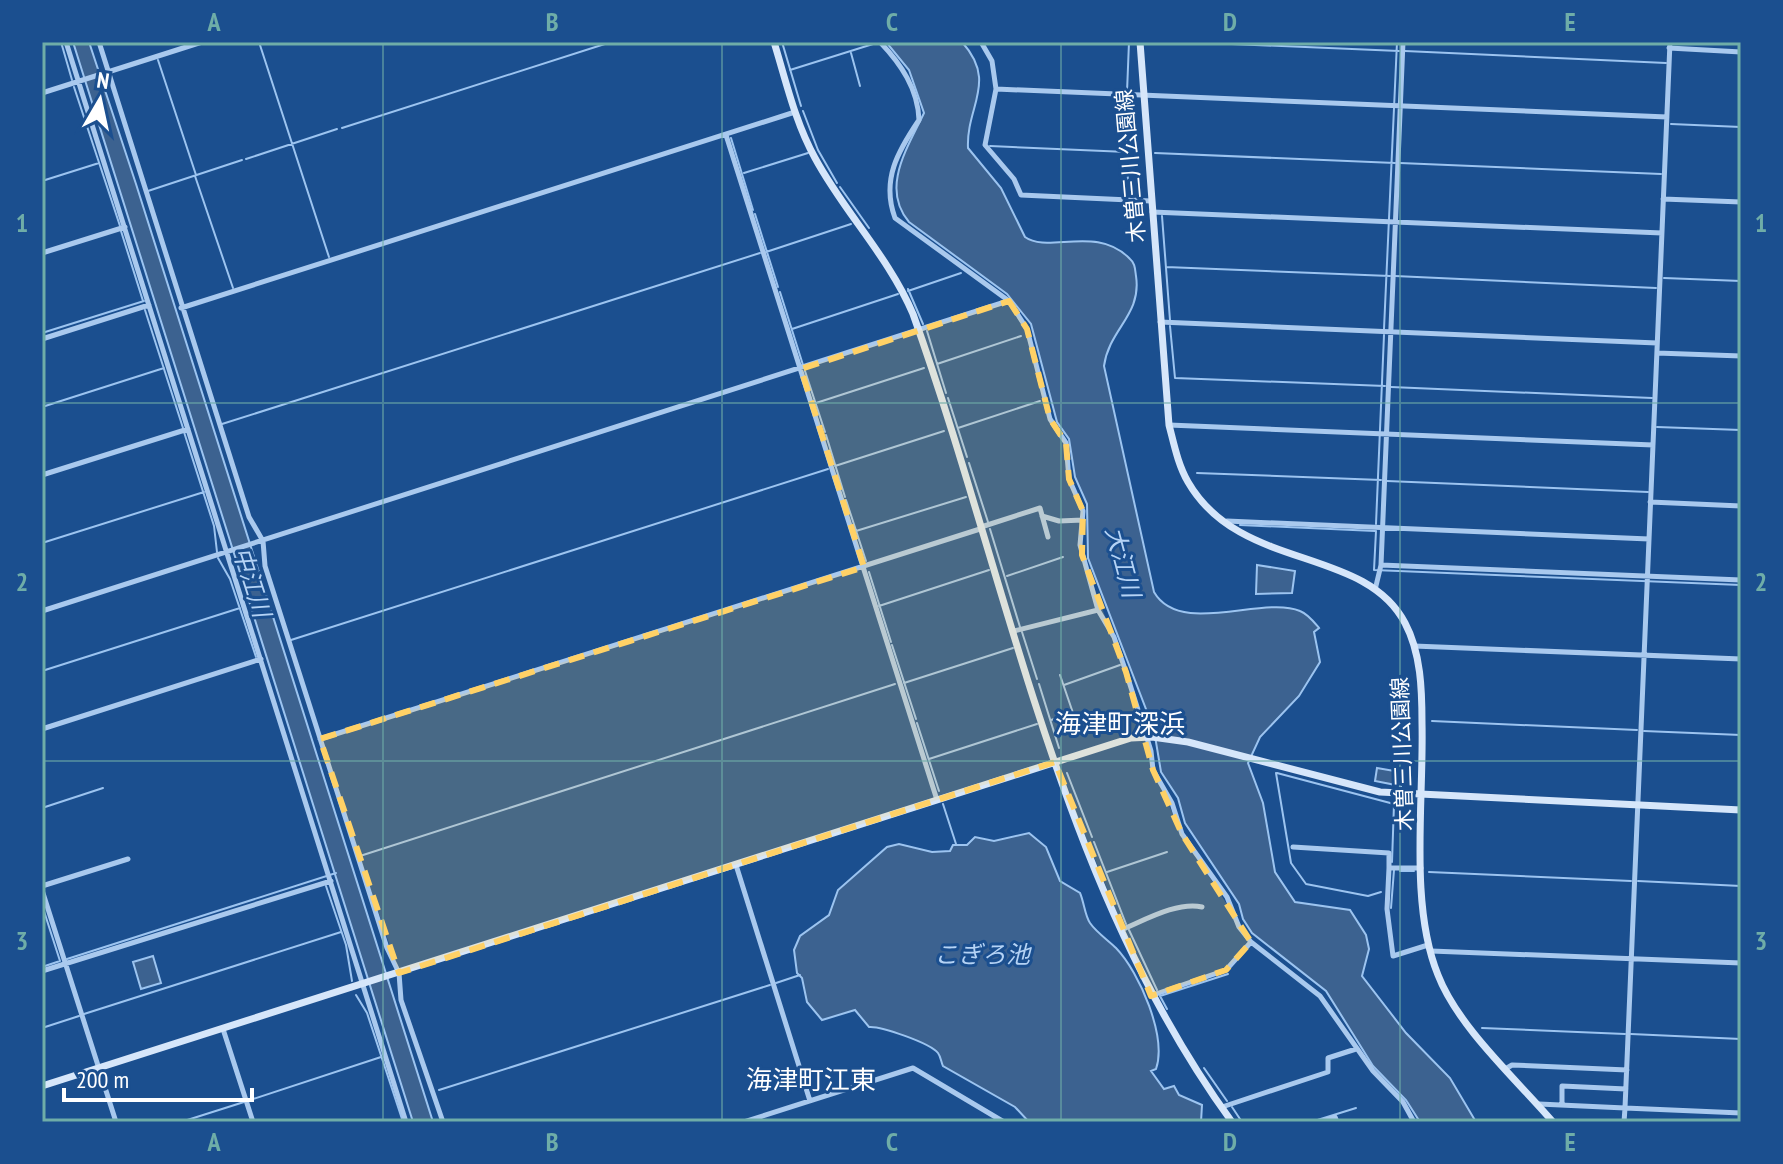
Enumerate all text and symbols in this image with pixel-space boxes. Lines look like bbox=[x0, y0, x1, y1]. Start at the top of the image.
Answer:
text: A bbox=[206, 5, 221, 38]
text: B bbox=[546, 5, 559, 38]
text: C bbox=[886, 5, 898, 38]
text: D bbox=[1223, 5, 1237, 38]
text: E bbox=[1564, 5, 1576, 38]
north arrow bbox=[60, 60, 140, 140]
text: N bbox=[95, 65, 111, 95]
street label: 木曽三川公園線 bbox=[1109, 88, 1151, 244]
text: 1 bbox=[16, 206, 28, 239]
text: 1 bbox=[1755, 206, 1767, 239]
water label: 大江川 bbox=[1099, 523, 1148, 604]
water label: 中江川 bbox=[226, 543, 279, 624]
text: 2 bbox=[16, 565, 28, 598]
text: 2 bbox=[1755, 565, 1767, 598]
street label: 木曽三川公園線 bbox=[1385, 677, 1419, 831]
district label: 海津町深浜 bbox=[1055, 707, 1185, 740]
text: 3 bbox=[16, 924, 28, 957]
text: 3 bbox=[1755, 924, 1767, 957]
water label: こぎろ池 bbox=[934, 939, 1032, 970]
scale bar bbox=[64, 1052, 252, 1102]
district label: 海津町江東 bbox=[746, 1063, 876, 1096]
text: 200 m bbox=[76, 1064, 129, 1095]
text: A bbox=[206, 1125, 221, 1158]
text: B bbox=[546, 1125, 559, 1158]
text: C bbox=[886, 1125, 898, 1158]
text: D bbox=[1223, 1125, 1237, 1158]
text: E bbox=[1564, 1125, 1576, 1158]

